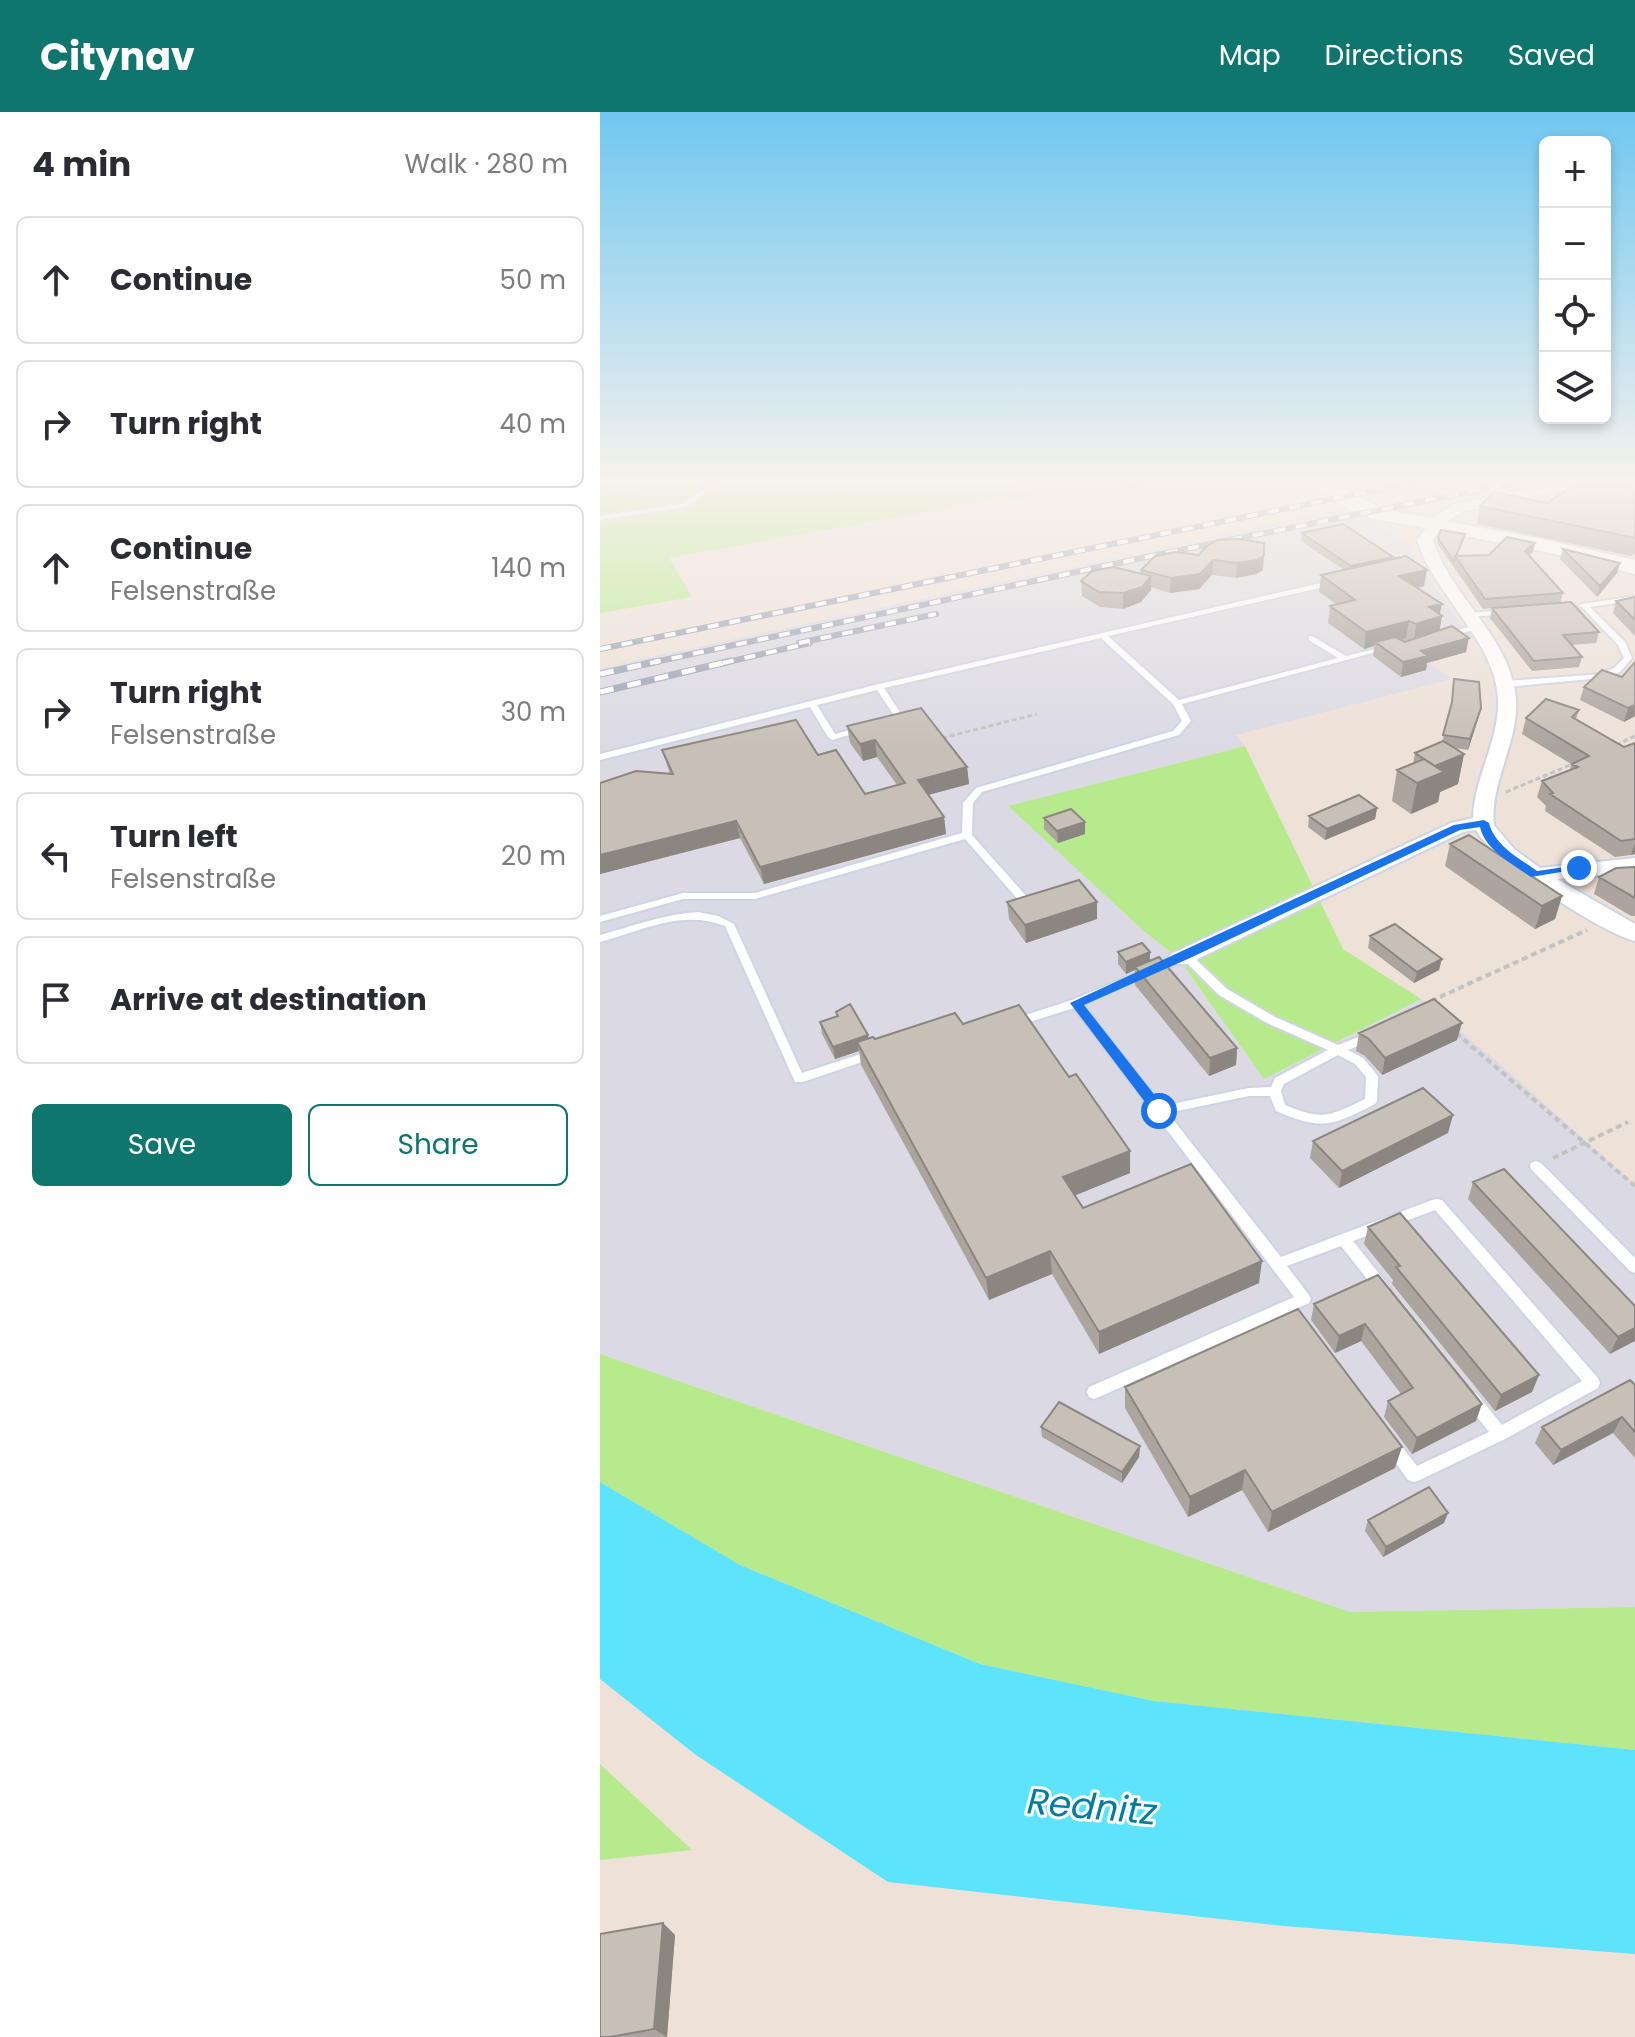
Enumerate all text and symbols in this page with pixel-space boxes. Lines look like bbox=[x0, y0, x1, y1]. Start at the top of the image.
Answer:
text: Citynav bbox=[40, 30, 195, 83]
text: Map bbox=[1219, 36, 1281, 75]
text: Directions bbox=[1325, 36, 1464, 75]
text: Saved bbox=[1508, 36, 1595, 75]
map controls bbox=[1539, 136, 1611, 424]
button: + bbox=[1539, 136, 1611, 208]
text: 4 min bbox=[32, 140, 131, 188]
text: Walk · 280 m bbox=[404, 146, 568, 182]
button: − bbox=[1539, 208, 1611, 280]
icon: ahead bbox=[34, 258, 78, 302]
text: Continue bbox=[110, 258, 252, 301]
text: 50 m bbox=[500, 262, 566, 298]
button: locate bbox=[1539, 280, 1611, 352]
button: layers bbox=[1539, 352, 1611, 424]
icon: right bbox=[34, 402, 78, 446]
text: Turn right bbox=[110, 402, 262, 445]
text: 40 m bbox=[500, 406, 566, 442]
text: Continue bbox=[110, 527, 252, 570]
icon: ahead bbox=[34, 546, 78, 590]
text: 140 m bbox=[491, 550, 566, 586]
text: Felsenstraße bbox=[110, 573, 276, 609]
text: Turn right bbox=[110, 671, 262, 714]
icon: right bbox=[34, 690, 78, 734]
text: 30 m bbox=[501, 694, 566, 730]
text: Felsenstraße bbox=[110, 717, 276, 753]
text: Turn left bbox=[110, 815, 238, 858]
icon: left bbox=[34, 834, 78, 878]
text: 20 m bbox=[501, 838, 566, 874]
route end bbox=[1561, 850, 1597, 886]
text: Felsenstraße bbox=[110, 861, 276, 897]
icon: arrive bbox=[34, 978, 78, 1022]
text: Arrive at destination bbox=[110, 978, 427, 1021]
route start bbox=[1141, 1093, 1177, 1129]
button: Save bbox=[32, 1104, 292, 1186]
button: Share bbox=[308, 1104, 568, 1186]
water label: Rednitz bbox=[1025, 1775, 1160, 1838]

